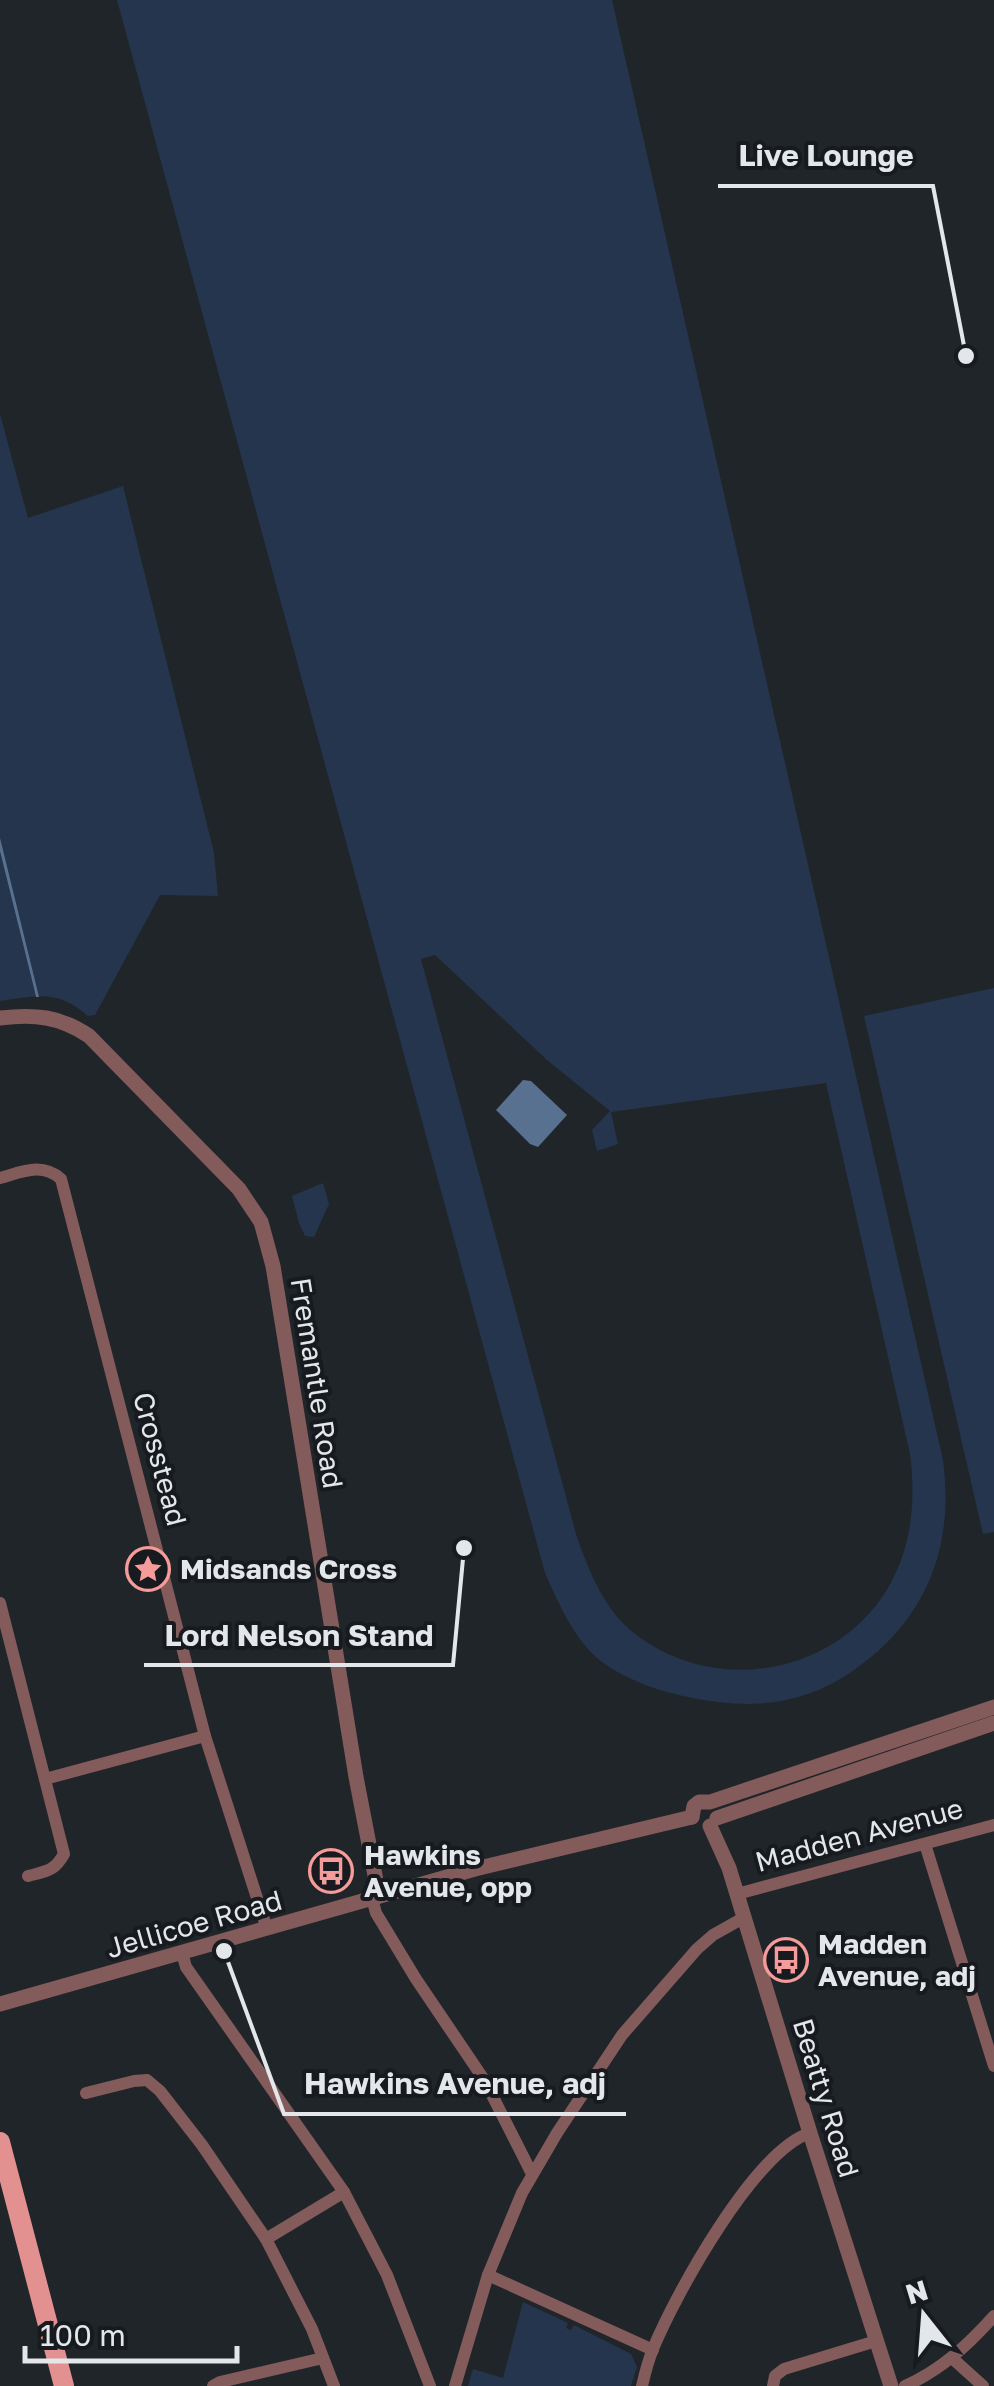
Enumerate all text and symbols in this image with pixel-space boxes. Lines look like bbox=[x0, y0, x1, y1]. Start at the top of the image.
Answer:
callout: Live Lounge bbox=[718, 126, 933, 186]
text: Live Lounge bbox=[738, 137, 914, 173]
street label: Fremantle Road bbox=[285, 1275, 350, 1491]
street label: Crosstead bbox=[127, 1389, 194, 1529]
place icon: Midsands Cross bbox=[125, 1546, 171, 1592]
place label: Midsands Cross bbox=[180, 1552, 397, 1585]
callout: Lord Nelson Stand bbox=[144, 1605, 453, 1665]
text: Lord Nelson Stand bbox=[164, 1617, 434, 1653]
street label: Madden Avenue bbox=[751, 1791, 966, 1878]
place label: Hawkins Avenue, opp bbox=[364, 1838, 532, 1903]
bus stop icon: Hawkins Avenue, opp bbox=[308, 1848, 354, 1894]
street label: Jellicoe Road bbox=[102, 1883, 285, 1964]
place label: Madden Avenue, adj bbox=[818, 1927, 976, 1992]
bus stop icon: Madden Avenue, adj bbox=[763, 1937, 809, 1983]
street label: Beatty Road bbox=[787, 2014, 866, 2181]
callout: Hawkins Avenue, adj bbox=[284, 2054, 626, 2114]
text: Hawkins Avenue, adj bbox=[304, 2065, 606, 2101]
north arrow bbox=[874, 2266, 974, 2366]
text: N bbox=[902, 2273, 932, 2311]
scale bar bbox=[25, 2301, 238, 2363]
text: 100 m bbox=[40, 2317, 126, 2353]

